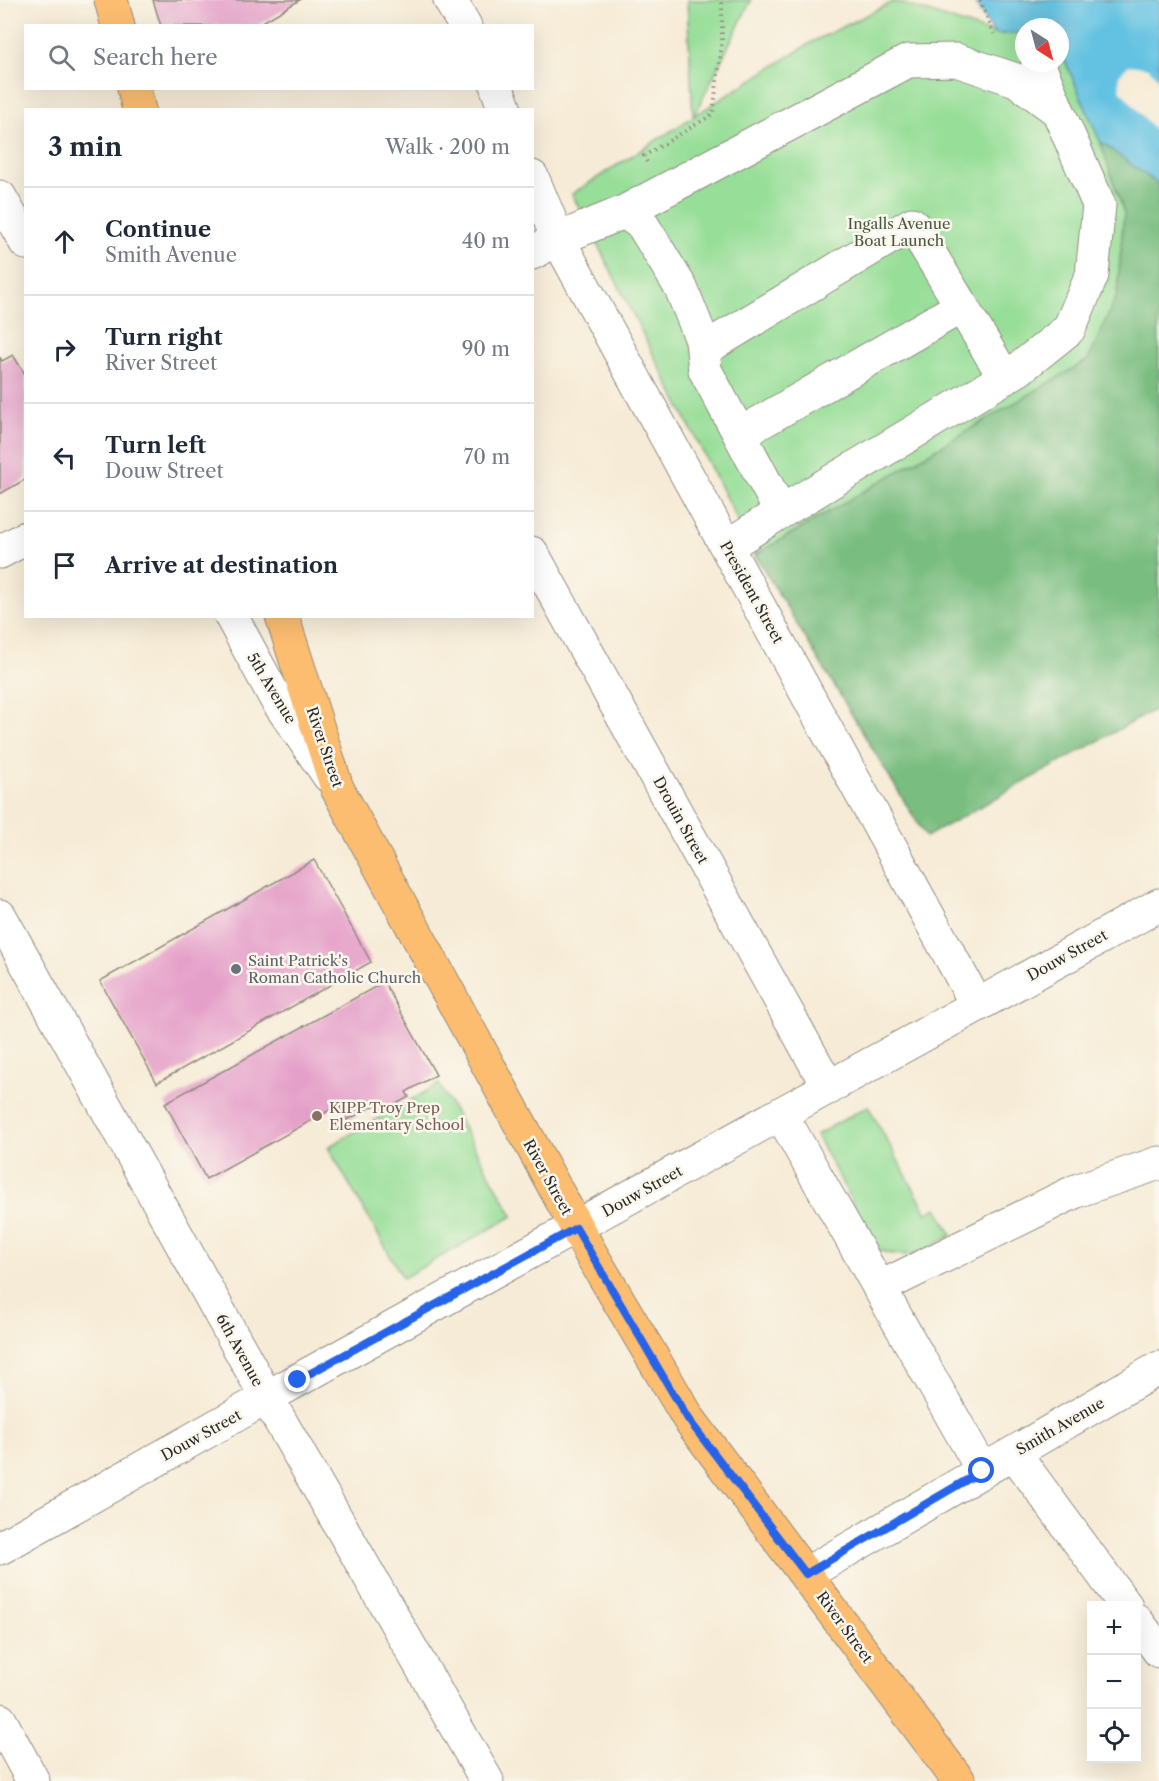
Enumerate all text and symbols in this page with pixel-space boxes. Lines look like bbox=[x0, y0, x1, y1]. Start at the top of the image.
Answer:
north arrow bbox=[1015, 18, 1069, 72]
search box bbox=[24, 24, 534, 90]
icon: search bbox=[45, 41, 78, 74]
text: Search here bbox=[93, 44, 218, 71]
text: 3 min bbox=[48, 131, 122, 163]
text: Walk · 200 m bbox=[385, 135, 510, 159]
park label: Ingalls Avenue Boat Launch bbox=[848, 214, 950, 250]
text: Continue bbox=[105, 216, 211, 243]
icon: ahead bbox=[48, 225, 81, 258]
text: 40 m bbox=[462, 229, 510, 253]
text: Smith Avenue bbox=[105, 243, 237, 267]
text: Turn right bbox=[105, 324, 223, 351]
icon: right bbox=[48, 333, 81, 366]
text: 90 m bbox=[462, 337, 510, 361]
text: River Street bbox=[105, 351, 217, 375]
text: Turn left bbox=[105, 432, 206, 459]
icon: left bbox=[48, 441, 81, 474]
text: 70 m bbox=[464, 445, 510, 469]
text: Douw Street bbox=[105, 459, 223, 483]
street label: President Street bbox=[716, 537, 788, 647]
icon: arrive bbox=[48, 549, 81, 582]
text: Arrive at destination bbox=[105, 552, 338, 579]
street label: 5th Avenue bbox=[243, 649, 301, 727]
street label: River Street bbox=[302, 704, 348, 790]
street label: Drouin Street bbox=[649, 773, 713, 868]
street label: Douw Street bbox=[1024, 925, 1111, 985]
place label: Saint Patrick's Roman Catholic Church bbox=[248, 951, 422, 987]
marker: Saint Patrick's Roman Catholic Church bbox=[229, 962, 243, 976]
place label: KIPP Troy Prep Elementary School bbox=[329, 1098, 465, 1134]
marker: KIPP Troy Prep Elementary School bbox=[310, 1109, 324, 1123]
street label: River Street bbox=[519, 1136, 577, 1219]
street label: Douw Street bbox=[599, 1161, 686, 1221]
street label: 6th Avenue bbox=[212, 1310, 268, 1390]
route end bbox=[284, 1366, 310, 1392]
street label: Smith Avenue bbox=[1012, 1393, 1108, 1459]
street label: Douw Street bbox=[158, 1405, 245, 1465]
route start bbox=[968, 1457, 994, 1483]
street label: River Street bbox=[813, 1587, 878, 1667]
map controls bbox=[1087, 1601, 1141, 1763]
button: + bbox=[1087, 1601, 1141, 1655]
button: − bbox=[1087, 1655, 1141, 1709]
button: locate bbox=[1087, 1709, 1141, 1763]

